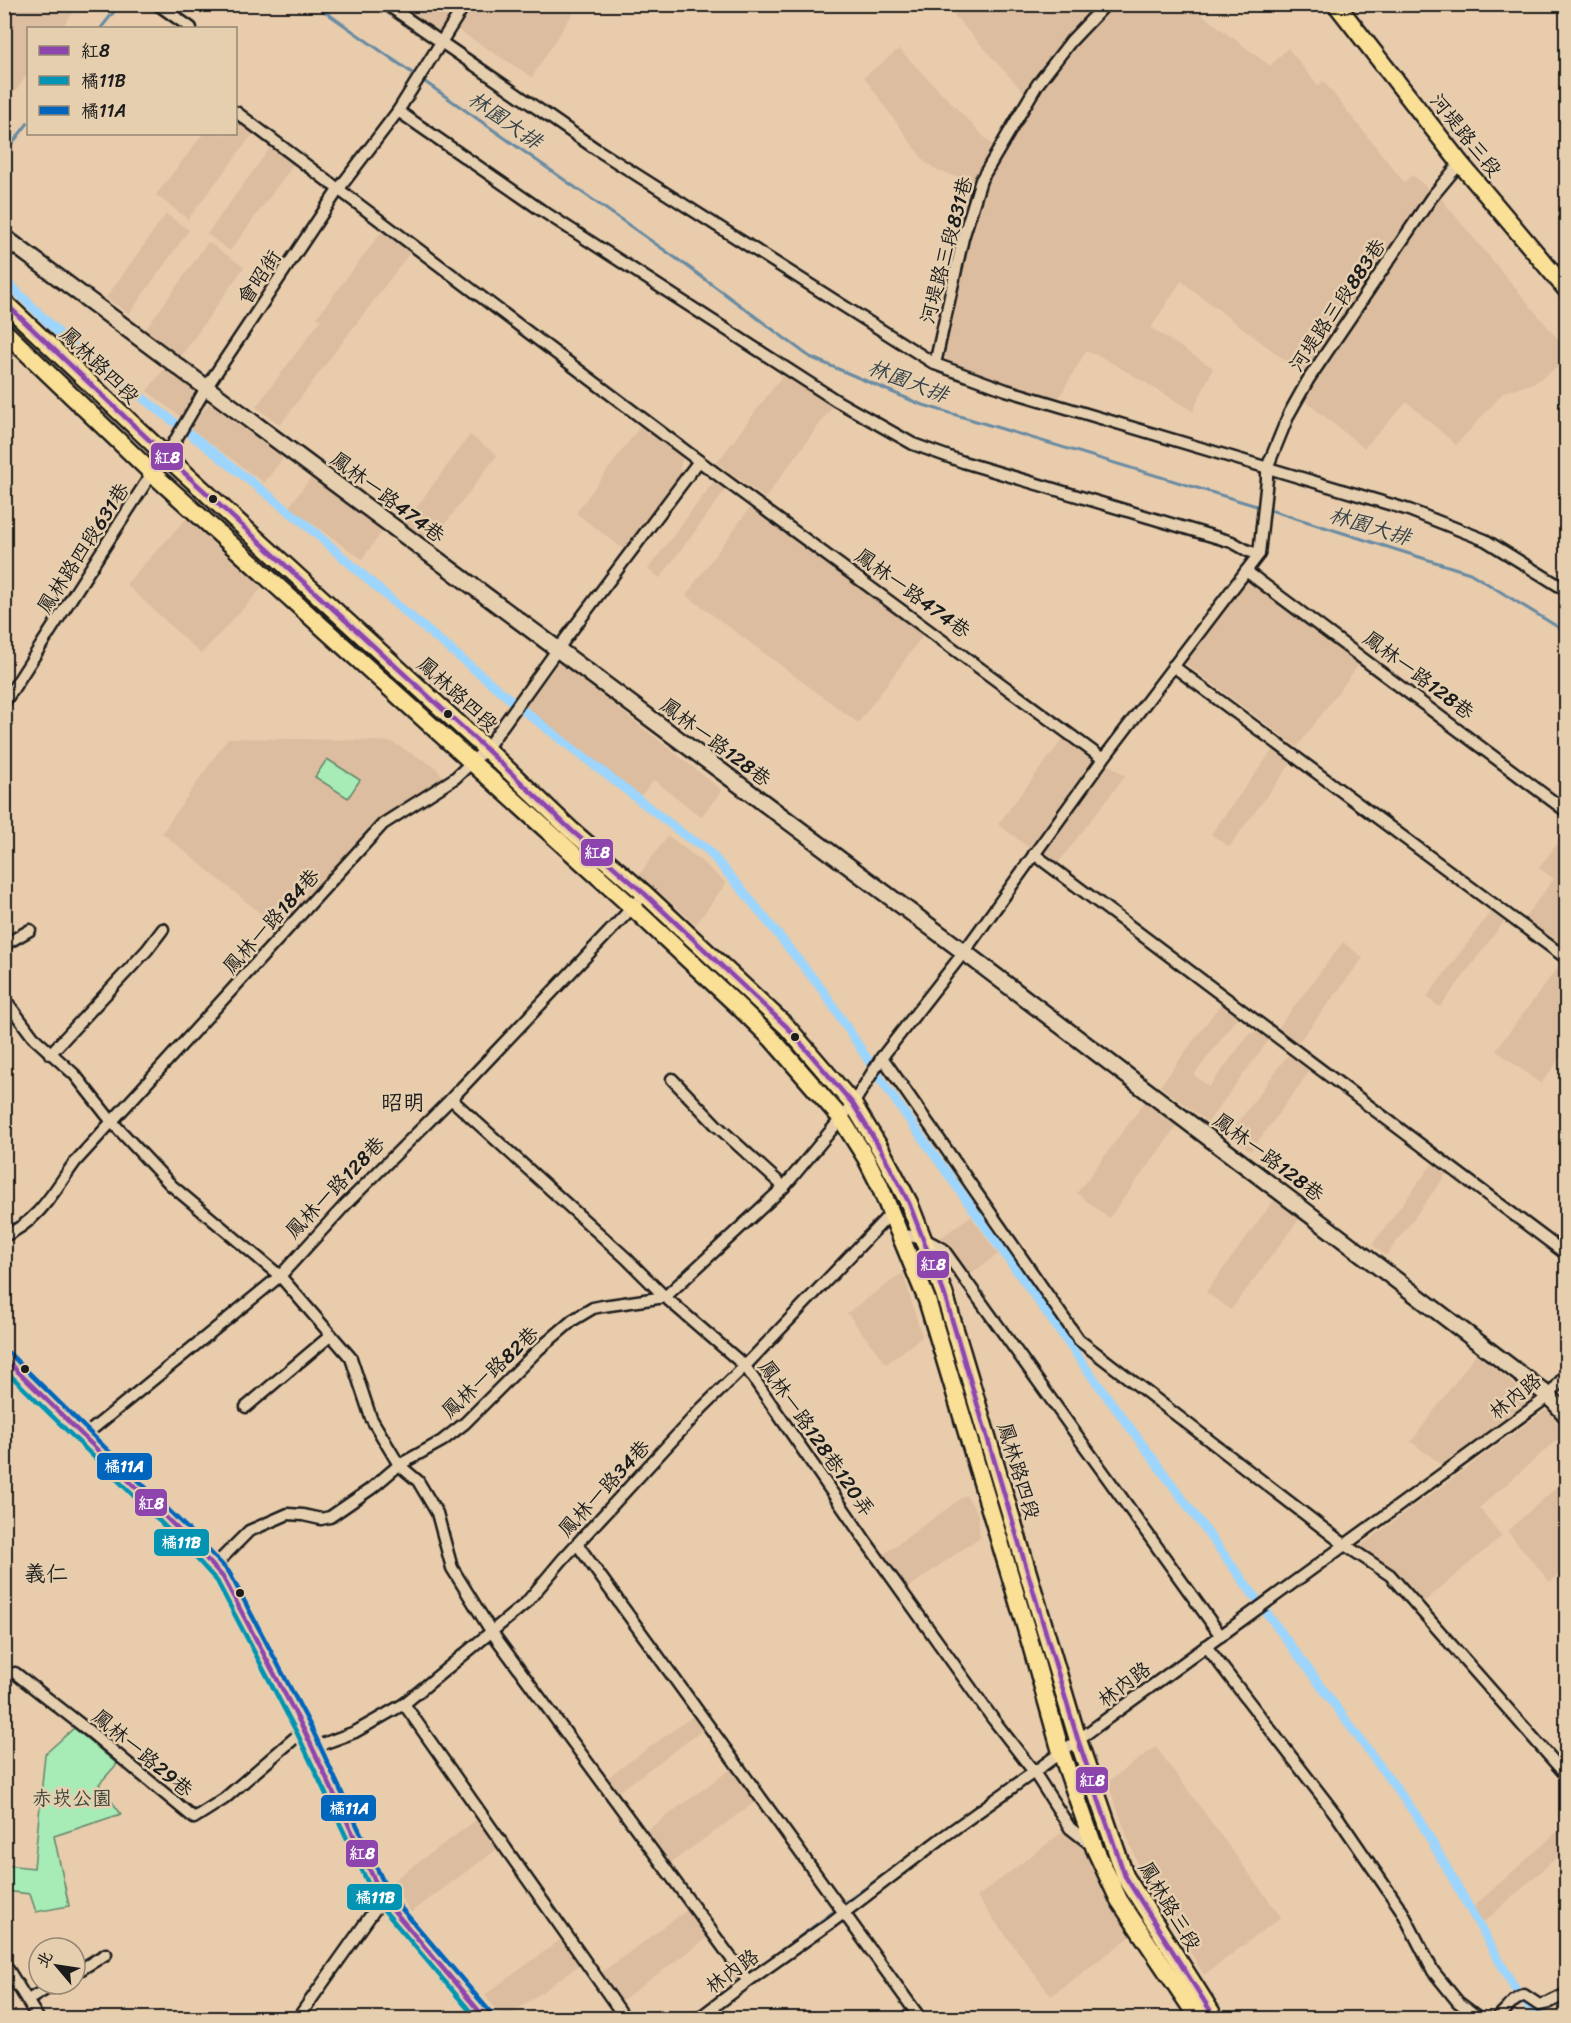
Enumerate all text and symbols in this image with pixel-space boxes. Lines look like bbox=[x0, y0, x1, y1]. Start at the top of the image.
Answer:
legend bbox=[27, 27, 237, 135]
text: 紅8 bbox=[81, 35, 110, 67]
text: 橘11B bbox=[81, 65, 126, 97]
water label: 林園大排 bbox=[460, 80, 552, 161]
street label: 河堤路三段 bbox=[1421, 85, 1511, 185]
text: 橘11A bbox=[81, 95, 126, 127]
street label: 河堤路三段831巷 bbox=[910, 171, 983, 328]
street label: 河堤路三段883巷 bbox=[1280, 230, 1396, 379]
street label: 會昭街 bbox=[228, 243, 291, 312]
street label: 鳳林路四段 bbox=[52, 318, 148, 413]
water label: 林園大排 bbox=[862, 348, 956, 415]
line badge: 紅8 bbox=[150, 442, 184, 471]
street label: 鳳林一路474巷 bbox=[323, 442, 454, 553]
text: 紅8 bbox=[154, 443, 180, 472]
street label: 鳳林路四段631巷 bbox=[28, 475, 140, 621]
unlabelled marker bbox=[207, 493, 219, 505]
water label: 林園大排 bbox=[1324, 496, 1418, 557]
street label: 鳳林一路474巷 bbox=[847, 539, 979, 648]
street label: 鳳林一路128巷 bbox=[1355, 622, 1483, 730]
street label: 鳳林路四段 bbox=[409, 648, 507, 741]
street label: 鳳林一路128巷 bbox=[652, 689, 780, 797]
unlabelled marker bbox=[442, 708, 454, 720]
line badge: 紅8 bbox=[580, 838, 614, 867]
text: 紅8 bbox=[584, 838, 610, 867]
street label: 鳳林一路184巷 bbox=[214, 859, 330, 983]
unlabelled marker bbox=[789, 1031, 801, 1043]
district label: 昭明 bbox=[381, 1083, 425, 1122]
street label: 鳳林一路128巷 bbox=[1205, 1104, 1333, 1212]
street label: 鳳林一路128巷 bbox=[277, 1127, 395, 1247]
line badge: 紅8 bbox=[916, 1250, 950, 1279]
text: 紅8 bbox=[920, 1250, 946, 1279]
street label: 鳳林一路82巷 bbox=[433, 1317, 548, 1427]
street label: 鳳林一路128巷120弄 bbox=[749, 1352, 884, 1524]
unlabelled marker bbox=[19, 1363, 31, 1375]
street label: 林內路 bbox=[1481, 1363, 1550, 1429]
street label: 鳳林路四段 bbox=[987, 1418, 1050, 1524]
street label: 鳳林一路34巷 bbox=[549, 1431, 660, 1545]
line badge: 橘11A bbox=[96, 1452, 153, 1481]
text: 橘11A bbox=[104, 1452, 144, 1481]
line badge: 紅8 bbox=[134, 1488, 168, 1517]
text: 紅8 bbox=[138, 1489, 164, 1518]
line badge: 橘11B bbox=[153, 1528, 210, 1557]
text: 橘11B bbox=[161, 1528, 202, 1557]
district label: 義仁 bbox=[24, 1554, 68, 1593]
unlabelled marker bbox=[234, 1587, 246, 1599]
street label: 林內路 bbox=[1090, 1652, 1160, 1716]
street label: 鳳林一路29巷 bbox=[84, 1700, 202, 1807]
line badge: 紅8 bbox=[1075, 1766, 1109, 1794]
text: 紅8 bbox=[1079, 1766, 1105, 1795]
park label: 赤崁公園 bbox=[32, 1781, 112, 1816]
line badge: 橘11A bbox=[320, 1794, 377, 1822]
text: 橘11A bbox=[329, 1794, 369, 1823]
line badge: 紅8 bbox=[345, 1839, 379, 1868]
text: 紅8 bbox=[349, 1839, 375, 1868]
street label: 鳳林路三段 bbox=[1129, 1854, 1210, 1958]
line badge: 橘11B bbox=[346, 1883, 403, 1911]
text: 橘11B bbox=[355, 1883, 396, 1912]
north arrow bbox=[27, 1936, 87, 1996]
street label: 林內路 bbox=[698, 1939, 768, 2003]
text: 北 bbox=[28, 1945, 61, 1973]

